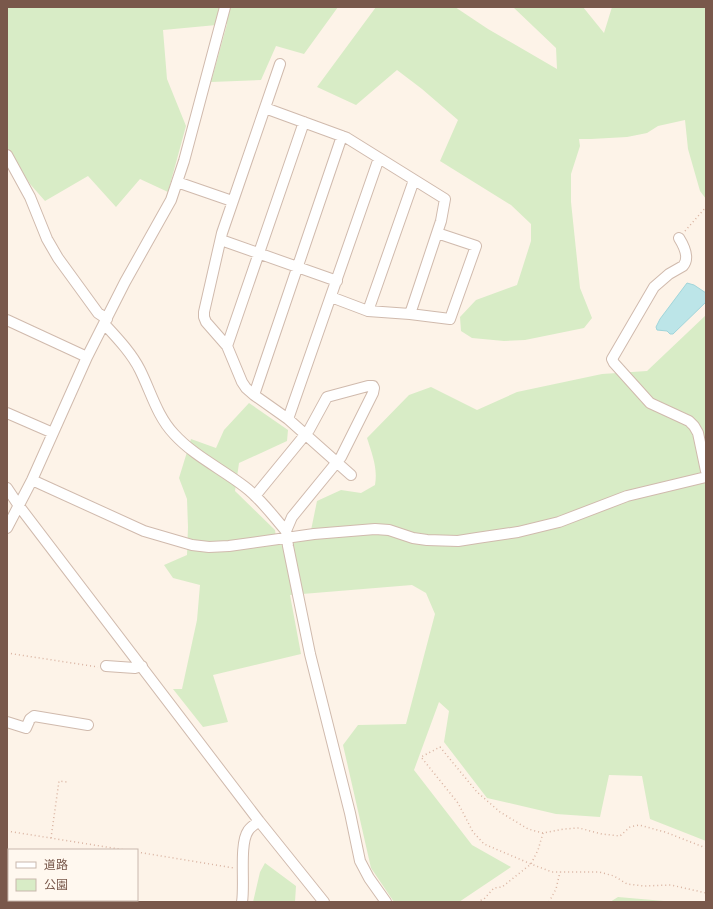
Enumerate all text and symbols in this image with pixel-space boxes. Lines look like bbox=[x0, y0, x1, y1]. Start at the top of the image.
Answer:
legend bbox=[8, 849, 138, 901]
text: 道路 bbox=[44, 858, 68, 872]
text: 公園 bbox=[44, 878, 68, 892]

